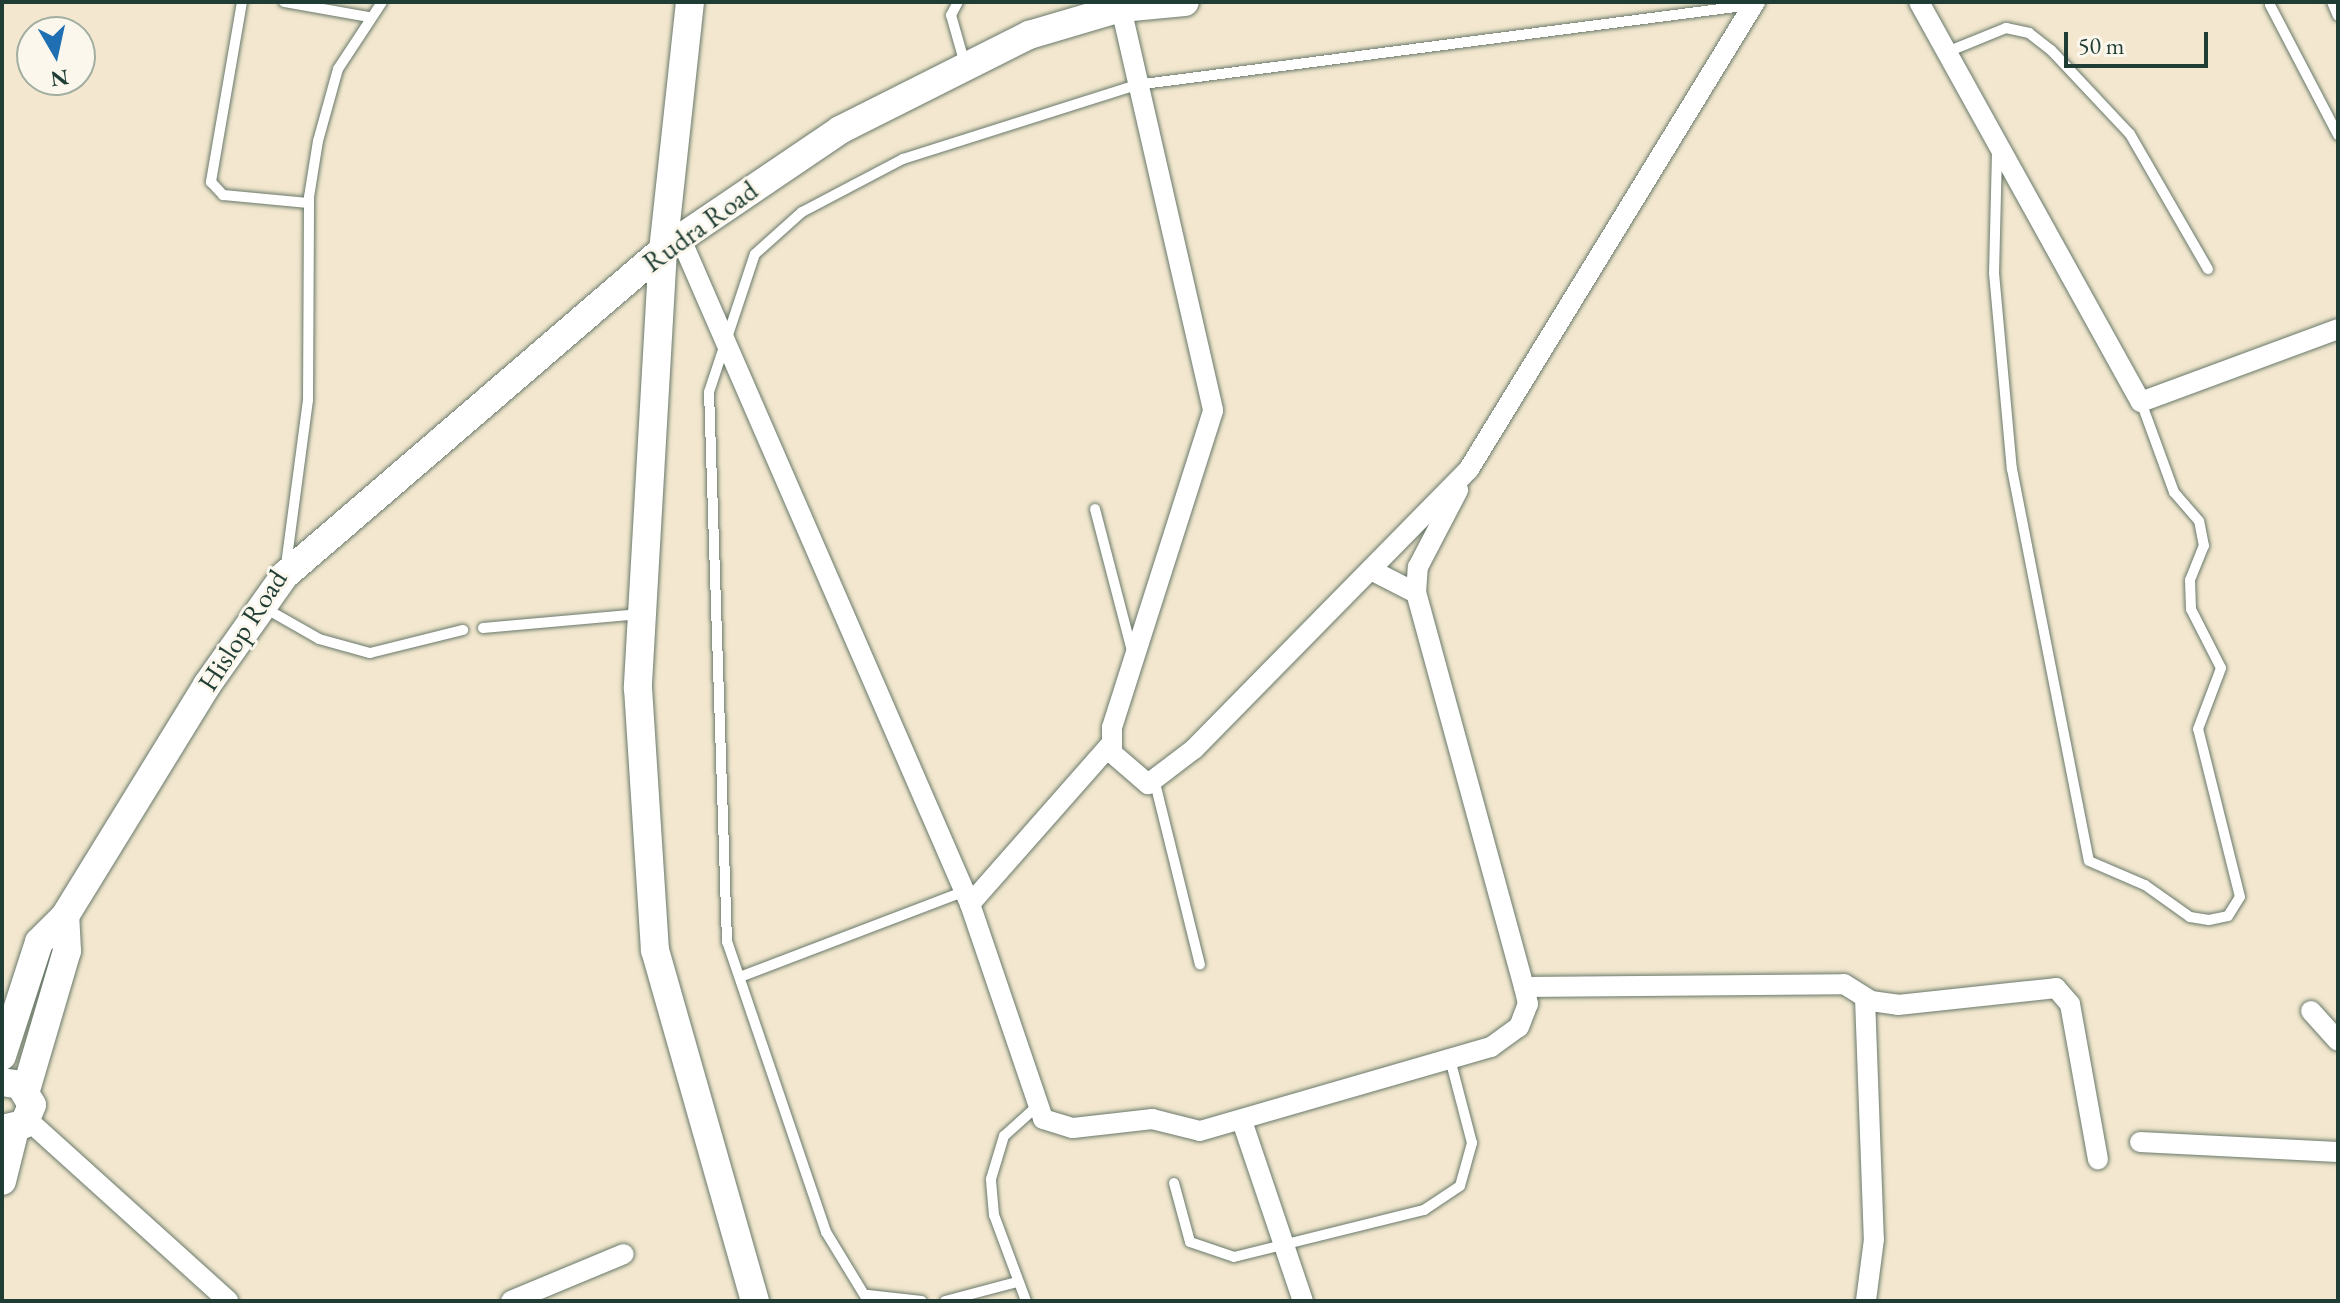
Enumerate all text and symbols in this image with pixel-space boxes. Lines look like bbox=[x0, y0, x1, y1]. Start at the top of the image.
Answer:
north arrow bbox=[16, 16, 96, 96]
scale bar bbox=[2068, 16, 2212, 66]
text: 50 m bbox=[2078, 30, 2125, 61]
text: N bbox=[48, 63, 71, 94]
street label: Rudra Road bbox=[636, 173, 764, 279]
street label: Hislop Road bbox=[190, 563, 294, 697]

